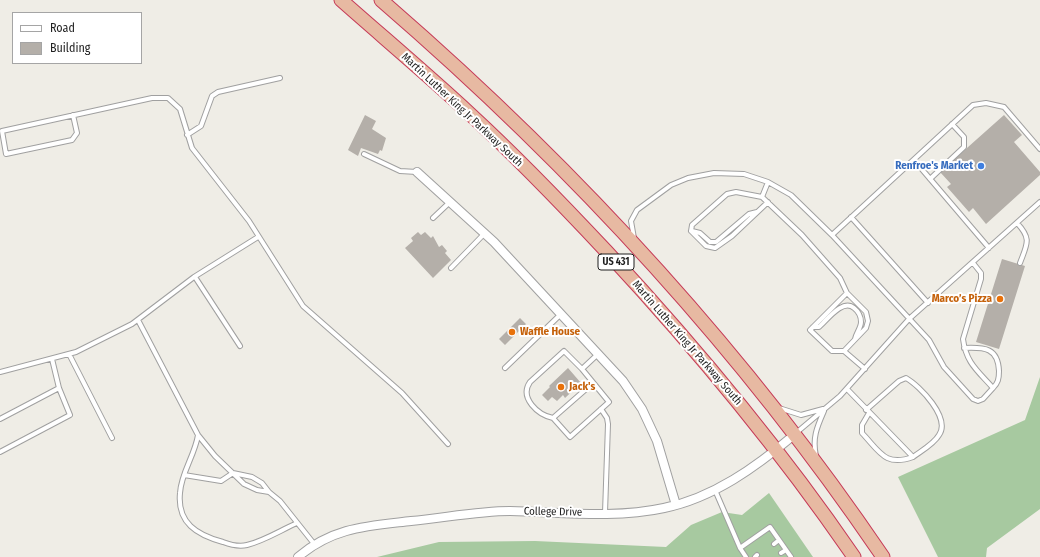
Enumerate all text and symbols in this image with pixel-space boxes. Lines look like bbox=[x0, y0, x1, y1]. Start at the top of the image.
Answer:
legend bbox=[12, 12, 142, 64]
text: Road bbox=[50, 21, 75, 35]
text: Building bbox=[50, 41, 90, 55]
street label: Martin Luther King Jr Parkway South bbox=[399, 50, 525, 170]
place label: Renfroe's Market bbox=[895, 159, 973, 173]
marker: Renfroe's Market bbox=[976, 161, 986, 171]
road number: US 431 bbox=[598, 254, 634, 270]
street label: Martin Luther King Jr Parkway South bbox=[629, 278, 745, 408]
place label: Marco’s Pizza bbox=[932, 292, 992, 306]
marker: Marco’s Pizza bbox=[995, 294, 1005, 304]
place label: Waffle House bbox=[520, 325, 580, 339]
marker: Waffle House bbox=[507, 327, 517, 337]
place label: Jack's bbox=[569, 380, 595, 394]
marker: Jack's bbox=[556, 382, 566, 392]
street label: College Drive bbox=[524, 505, 582, 519]

